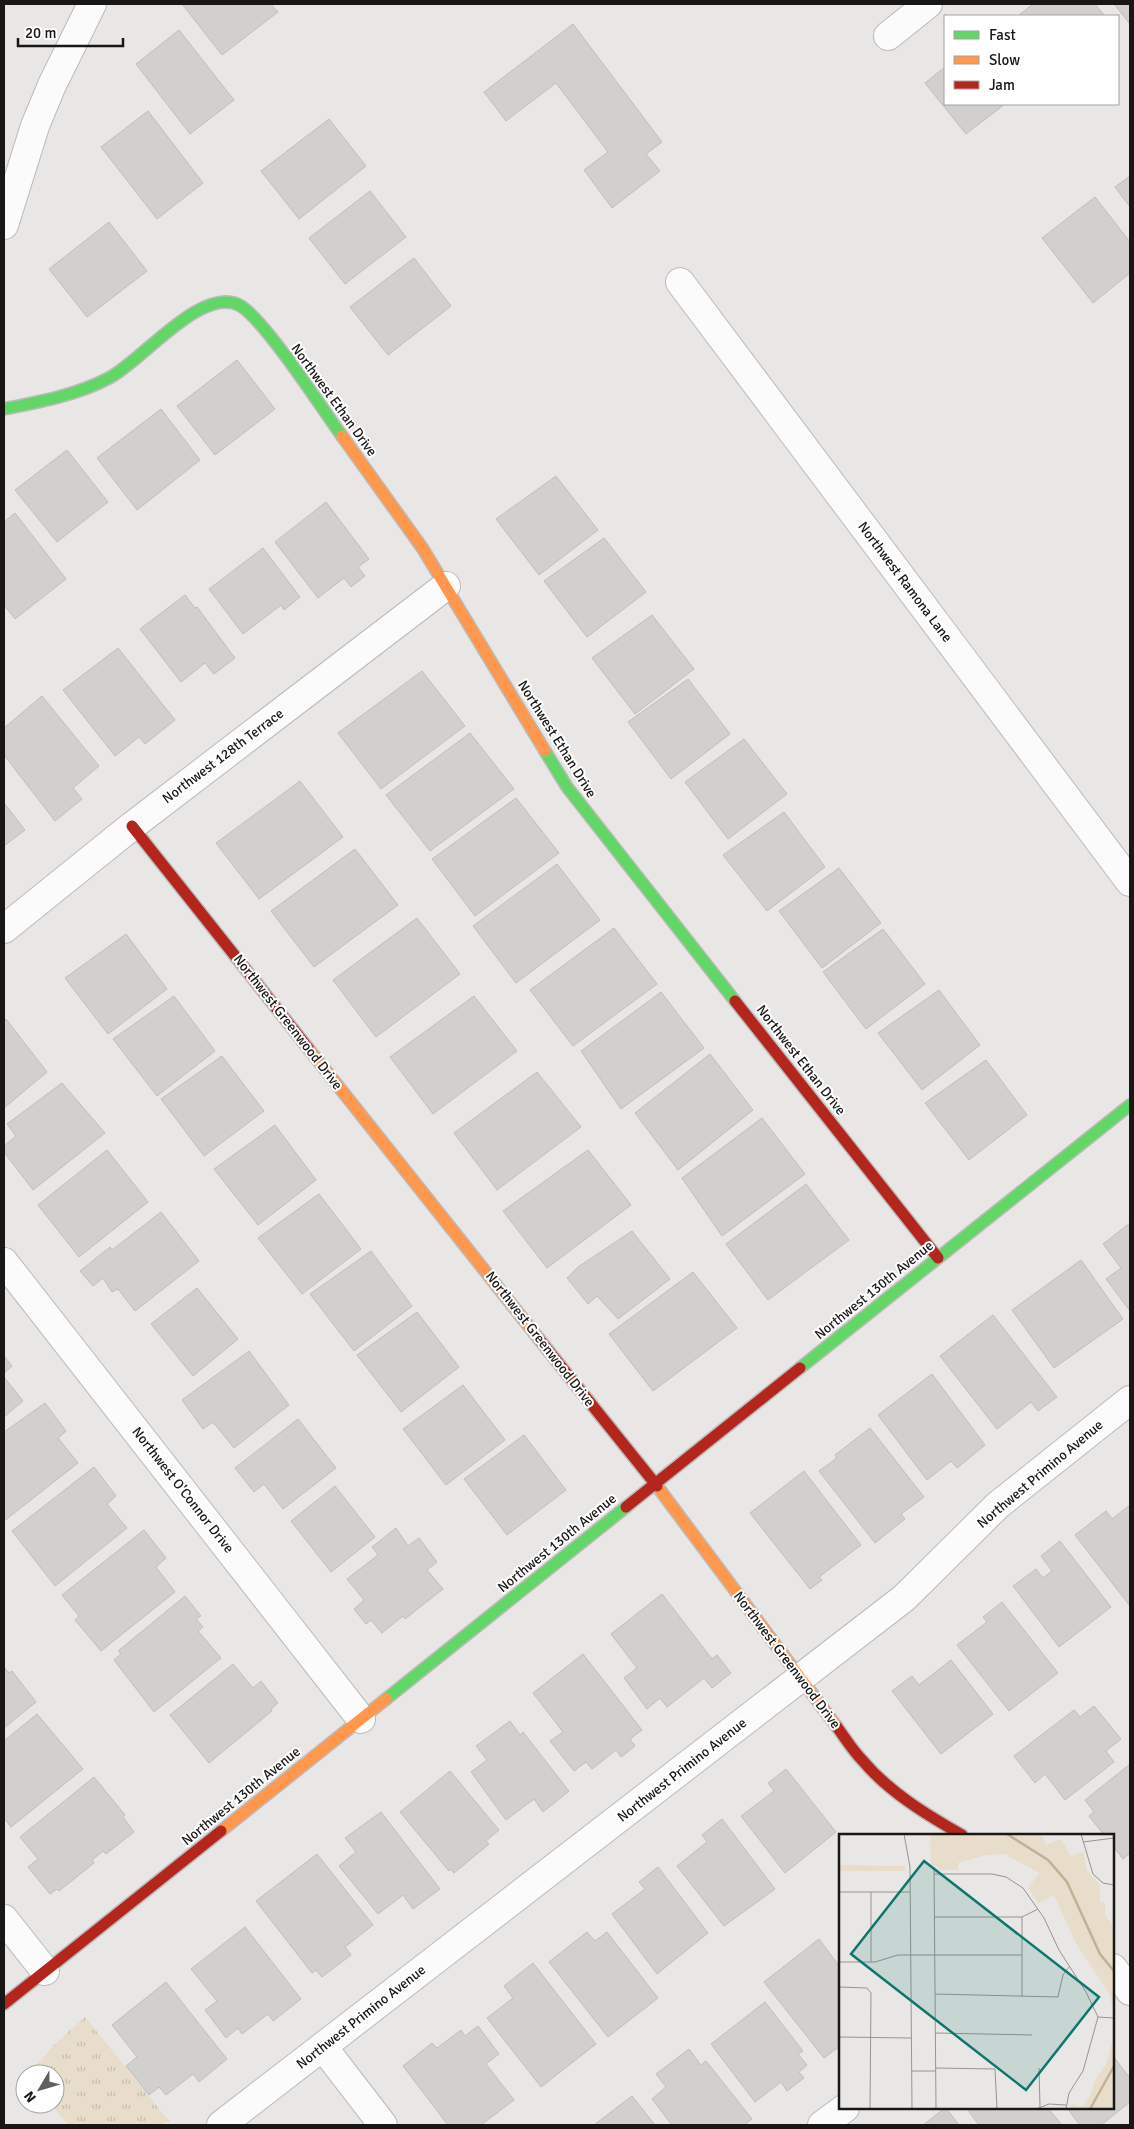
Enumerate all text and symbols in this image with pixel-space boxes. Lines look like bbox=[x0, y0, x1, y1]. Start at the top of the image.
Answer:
scale bar bbox=[18, 15, 122, 47]
legend bbox=[944, 15, 1119, 105]
text: 20 m bbox=[25, 24, 56, 42]
text: Fast bbox=[989, 26, 1016, 44]
text: Slow bbox=[989, 51, 1020, 69]
text: Jam bbox=[989, 76, 1015, 94]
street label: Northwest Ethan Drive bbox=[287, 340, 381, 460]
street label: Northwest Ramona Lane bbox=[854, 519, 956, 645]
street label: Northwest Ethan Drive bbox=[514, 677, 600, 801]
street label: Northwest 128th Terrace bbox=[159, 705, 287, 807]
street label: Northwest Greenwood Drive bbox=[230, 951, 346, 1093]
street label: Northwest Ethan Drive bbox=[753, 1002, 849, 1118]
street label: Northwest 130th Avenue bbox=[811, 1237, 937, 1343]
street label: Northwest Greenwood Drive bbox=[482, 1268, 598, 1410]
street label: Northwest Primino Avenue bbox=[974, 1416, 1106, 1532]
street label: Northwest O'Connor Drive bbox=[128, 1424, 238, 1556]
street label: Northwest 130th Avenue bbox=[494, 1490, 620, 1596]
street label: Northwest Greenwood Drive bbox=[730, 1588, 844, 1732]
street label: Northwest Primino Avenue bbox=[614, 1714, 750, 1826]
street label: Northwest 130th Avenue bbox=[178, 1743, 304, 1849]
inset map bbox=[839, 1834, 1114, 2109]
street label: Northwest Primino Avenue bbox=[293, 1961, 429, 2073]
north arrow bbox=[15, 2064, 65, 2114]
text: N bbox=[20, 2088, 40, 2106]

